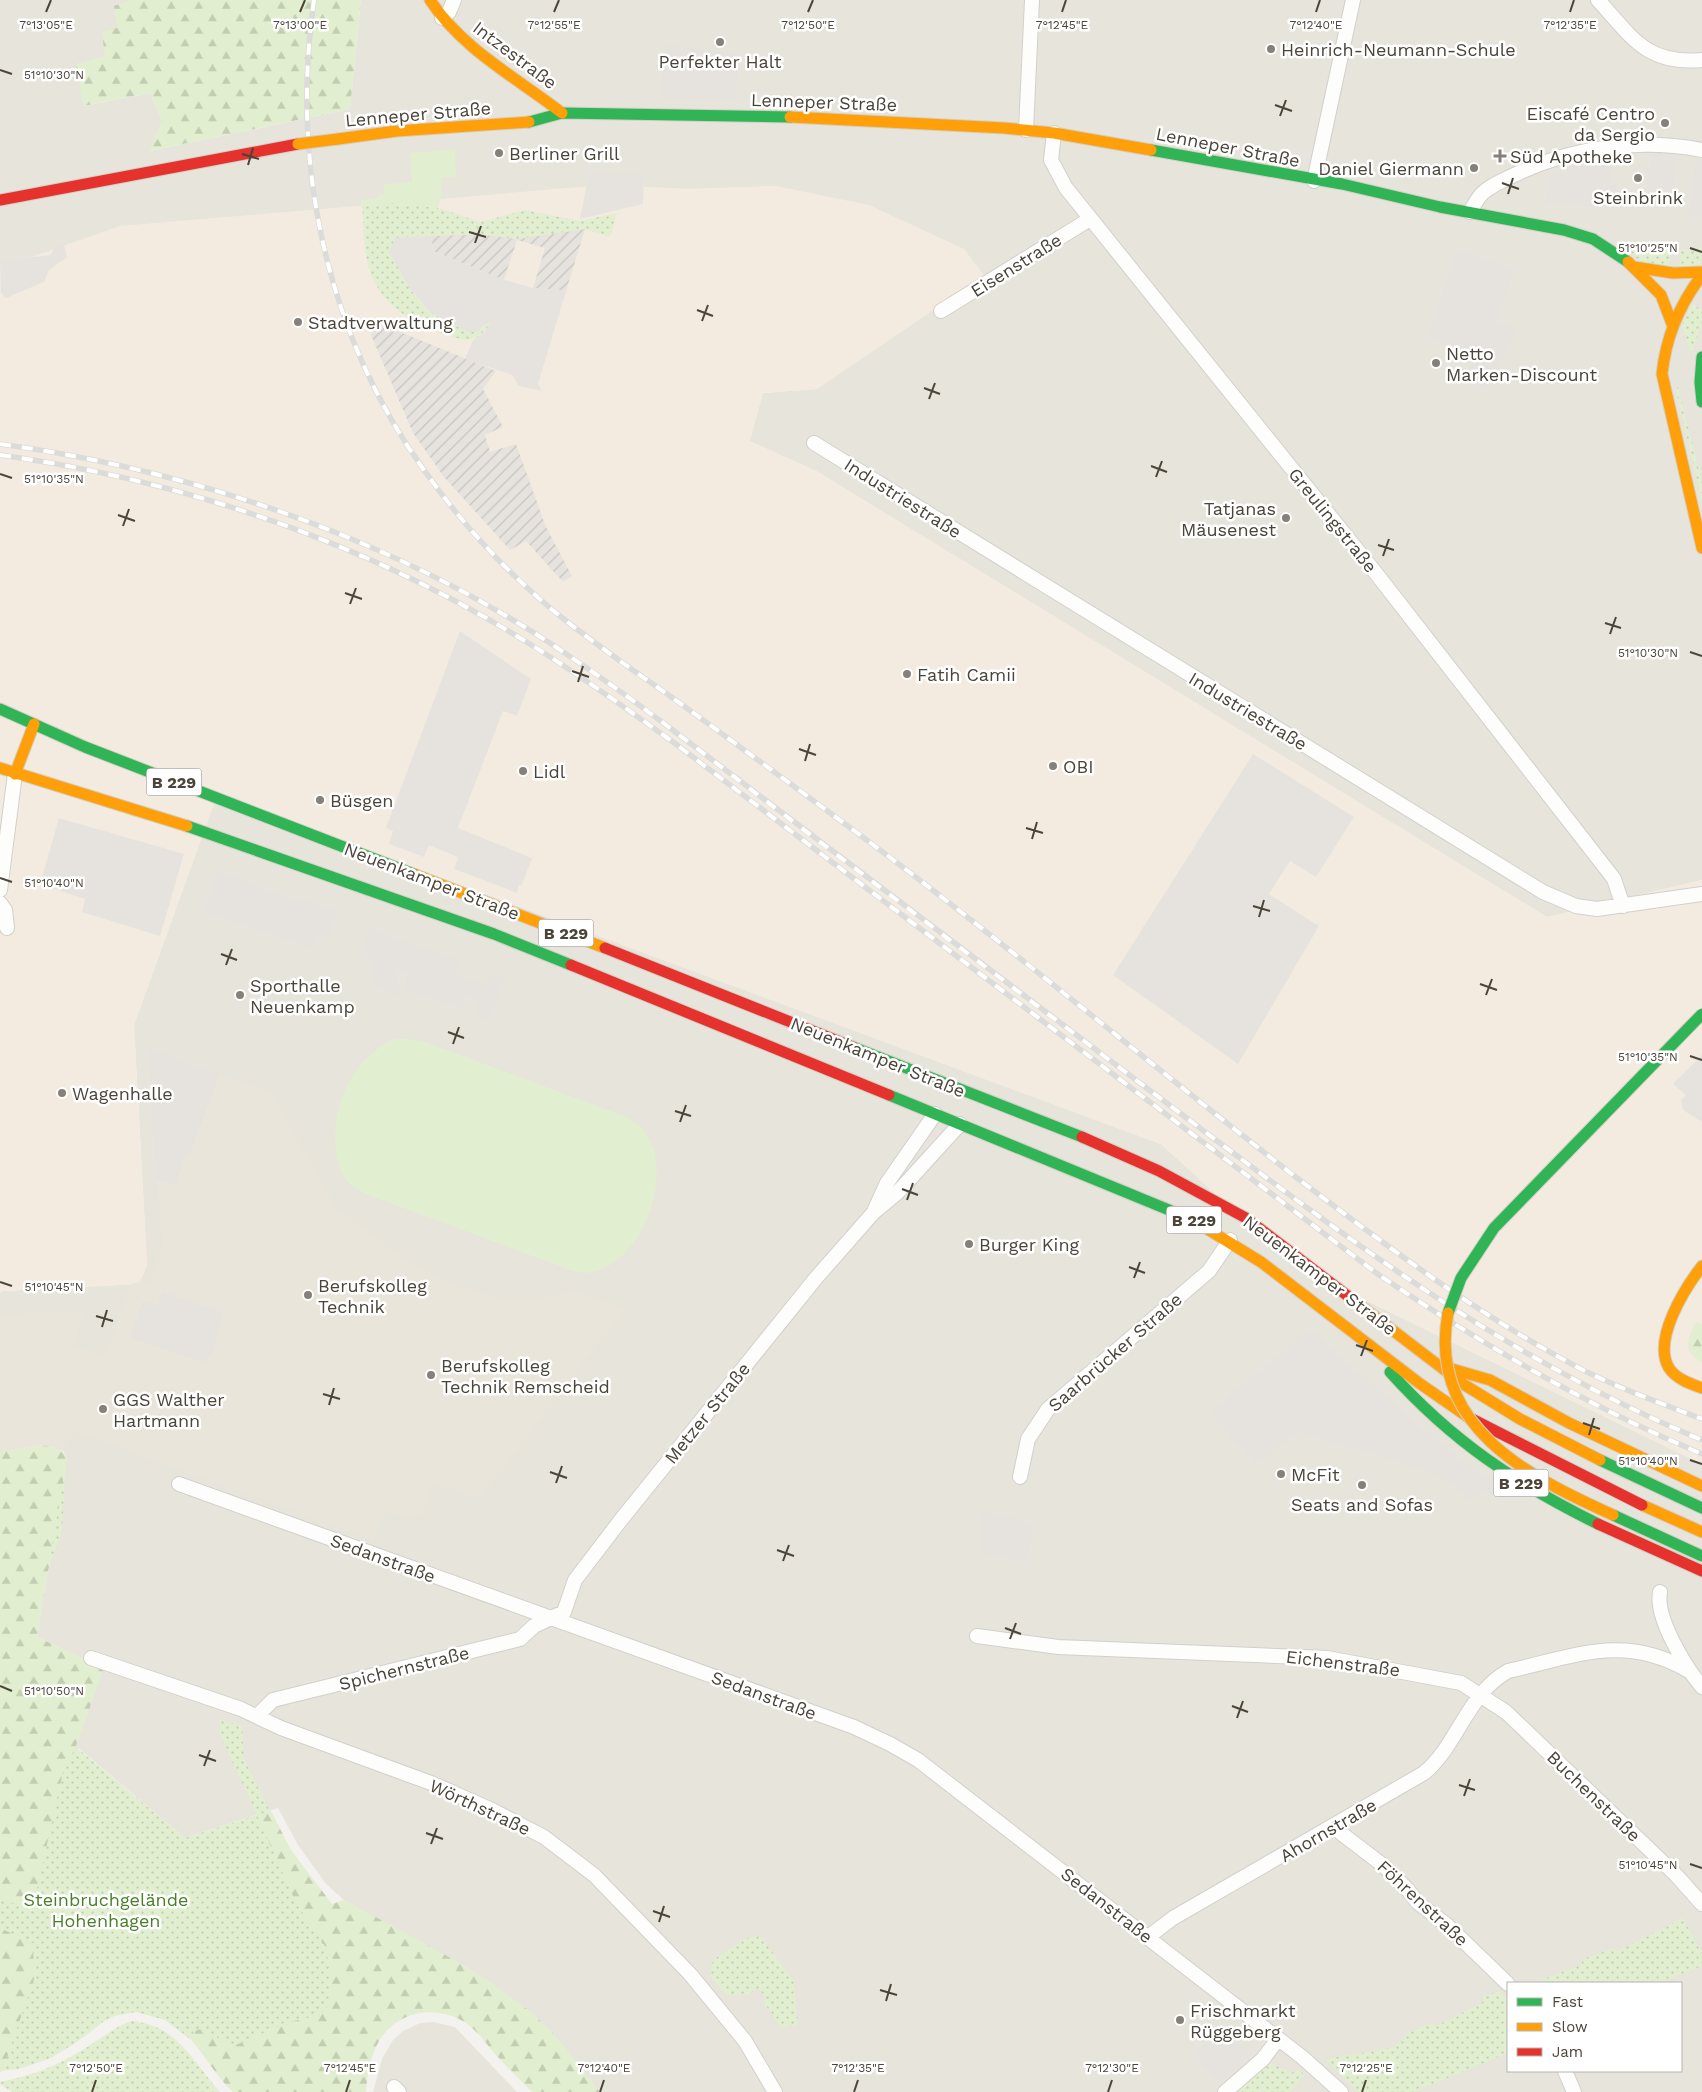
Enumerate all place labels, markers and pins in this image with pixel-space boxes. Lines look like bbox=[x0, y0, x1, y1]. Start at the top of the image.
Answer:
marker: Perfekter Halt bbox=[714, 36, 726, 48]
place label: Heinrich-Neumann-Schule bbox=[1281, 39, 1516, 60]
marker: Heinrich-Neumann-Schule bbox=[1265, 43, 1277, 55]
place label: Perfekter Halt bbox=[659, 51, 782, 72]
place label: Eiscafé Centro da Sergio bbox=[1527, 103, 1655, 145]
marker: Eiscafé Centro da Sergio bbox=[1659, 117, 1671, 129]
place label: Berliner Grill bbox=[509, 143, 620, 164]
place label: Süd Apotheke bbox=[1510, 146, 1632, 167]
marker: Berliner Grill bbox=[493, 147, 505, 159]
marker: Süd Apotheke bbox=[1494, 150, 1506, 162]
place label: Daniel Giermann bbox=[1318, 158, 1464, 179]
marker: Daniel Giermann bbox=[1468, 162, 1480, 174]
marker: Steinbrink bbox=[1632, 172, 1644, 184]
place label: Steinbrink bbox=[1593, 187, 1683, 208]
place label: Stadtverwaltung bbox=[308, 312, 453, 333]
marker: Stadtverwaltung bbox=[292, 316, 304, 328]
place label: Netto Marken-Discount bbox=[1446, 343, 1598, 385]
marker: Netto Marken-Discount bbox=[1430, 357, 1442, 369]
place label: Tatjanas Mäusenest bbox=[1181, 498, 1276, 540]
marker: Tatjanas Mäusenest bbox=[1280, 512, 1292, 524]
place label: Fatih Camii bbox=[917, 664, 1016, 685]
marker: Fatih Camii bbox=[901, 668, 913, 680]
place label: OBI bbox=[1063, 756, 1094, 777]
marker: OBI bbox=[1047, 760, 1059, 772]
place label: Lidl bbox=[533, 761, 566, 782]
marker: Lidl bbox=[517, 765, 529, 777]
place label: Büsgen bbox=[330, 790, 393, 811]
marker: Büsgen bbox=[314, 794, 326, 806]
place label: Sporthalle Neuenkamp bbox=[250, 975, 355, 1017]
marker: Sporthalle Neuenkamp bbox=[234, 989, 246, 1001]
place label: Wagenhalle bbox=[72, 1083, 173, 1104]
marker: Wagenhalle bbox=[56, 1087, 68, 1099]
place label: Burger King bbox=[979, 1234, 1080, 1255]
marker: Burger King bbox=[963, 1238, 975, 1250]
place label: Berufskolleg Technik bbox=[318, 1275, 427, 1317]
marker: Berufskolleg Technik bbox=[302, 1289, 314, 1301]
place label: Berufskolleg Technik Remscheid bbox=[441, 1355, 610, 1397]
marker: Berufskolleg Technik Remscheid bbox=[425, 1369, 437, 1381]
place label: GGS Walther Hartmann bbox=[113, 1389, 225, 1431]
marker: GGS Walther Hartmann bbox=[97, 1403, 109, 1415]
place label: McFit bbox=[1291, 1464, 1340, 1485]
marker: McFit bbox=[1275, 1468, 1287, 1480]
marker: Seats and Sofas bbox=[1356, 1479, 1368, 1491]
place label: Seats and Sofas bbox=[1291, 1494, 1433, 1515]
place label: Frischmarkt Rüggeberg bbox=[1190, 2000, 1296, 2042]
marker: Frischmarkt Rüggeberg bbox=[1174, 2014, 1186, 2026]

